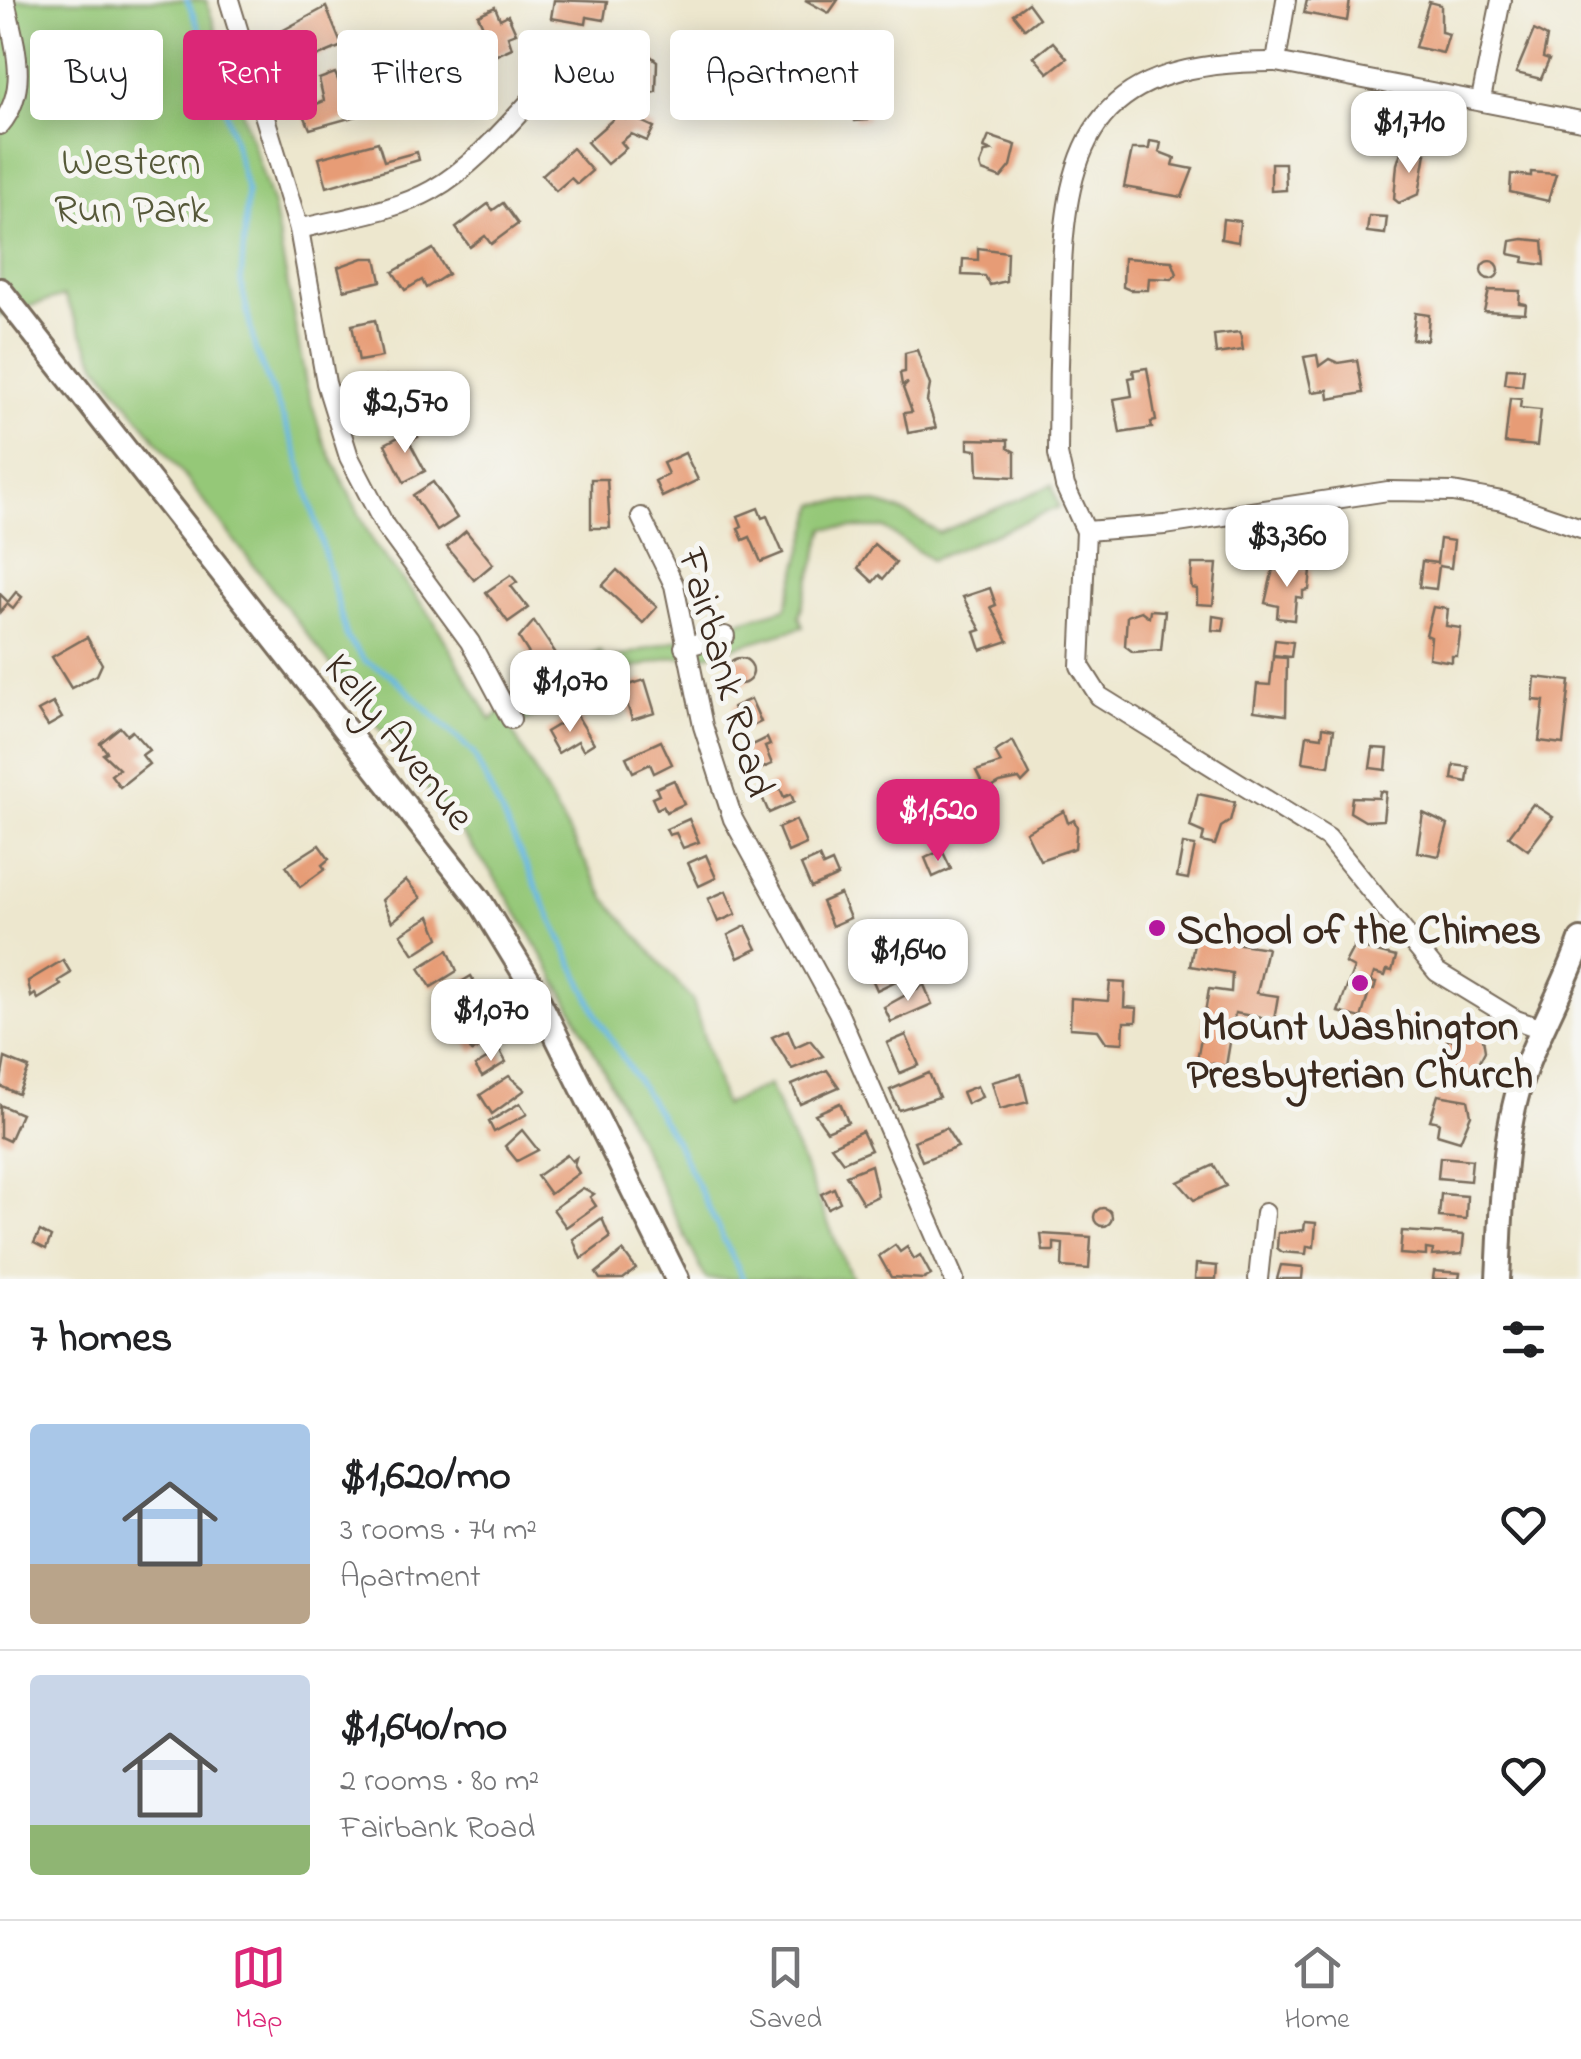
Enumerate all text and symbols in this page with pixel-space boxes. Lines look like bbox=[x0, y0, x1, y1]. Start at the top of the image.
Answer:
chip: Buy bbox=[30, 30, 163, 120]
chip: Rent bbox=[183, 30, 317, 120]
chip: Filters bbox=[337, 30, 498, 120]
chip: New bbox=[518, 30, 650, 120]
chip: Apartment bbox=[670, 30, 894, 120]
pin: $1,710 bbox=[1328, 91, 1490, 176]
text: $1,710 bbox=[1373, 100, 1445, 147]
park label: Western Run Park bbox=[54, 133, 209, 242]
pin: $2,570 bbox=[324, 371, 486, 456]
text: $2,570 bbox=[362, 380, 448, 427]
pin: $3,360 bbox=[1206, 505, 1368, 590]
text: $3,360 bbox=[1247, 514, 1327, 561]
street label: Fairbank Road bbox=[659, 541, 788, 805]
street label: Kelly Avenue bbox=[307, 641, 488, 845]
pin: $1,070 bbox=[489, 650, 651, 735]
text: $1,070 bbox=[532, 659, 608, 706]
pin: $1,620 bbox=[857, 779, 1019, 864]
text: $1,620 bbox=[899, 788, 977, 835]
place label: School of the Chimes bbox=[1177, 902, 1541, 963]
marker: School of the Chimes bbox=[1146, 917, 1168, 939]
pin: $1,640 bbox=[827, 919, 989, 1004]
text: $1,640 bbox=[870, 928, 946, 975]
marker: Mount Washington Presbyterian Church bbox=[1349, 972, 1371, 994]
pin: $1,070 bbox=[410, 979, 572, 1064]
text: $1,070 bbox=[453, 988, 529, 1035]
place label: Mount Washington Presbyterian Church bbox=[1187, 998, 1533, 1107]
text: 7 homes bbox=[30, 1309, 172, 1370]
icon: filters bbox=[1496, 1312, 1551, 1367]
text: $1,620/mo bbox=[340, 1447, 511, 1508]
icon: home bbox=[110, 1464, 230, 1584]
icon: heart bbox=[1496, 1497, 1551, 1552]
text: 3 rooms · 74 m² bbox=[340, 1508, 537, 1555]
text: Apartment bbox=[340, 1555, 481, 1602]
text: $1,640/mo bbox=[340, 1698, 507, 1759]
icon: home bbox=[110, 1715, 230, 1835]
icon: heart bbox=[1496, 1748, 1551, 1803]
text: 2 rooms · 80 m² bbox=[340, 1759, 539, 1806]
text: Fairbank Road bbox=[340, 1806, 535, 1853]
tab: Map bbox=[231, 1940, 286, 2041]
tab: Saved bbox=[749, 1940, 822, 2041]
tab: Home bbox=[1285, 1940, 1350, 2041]

